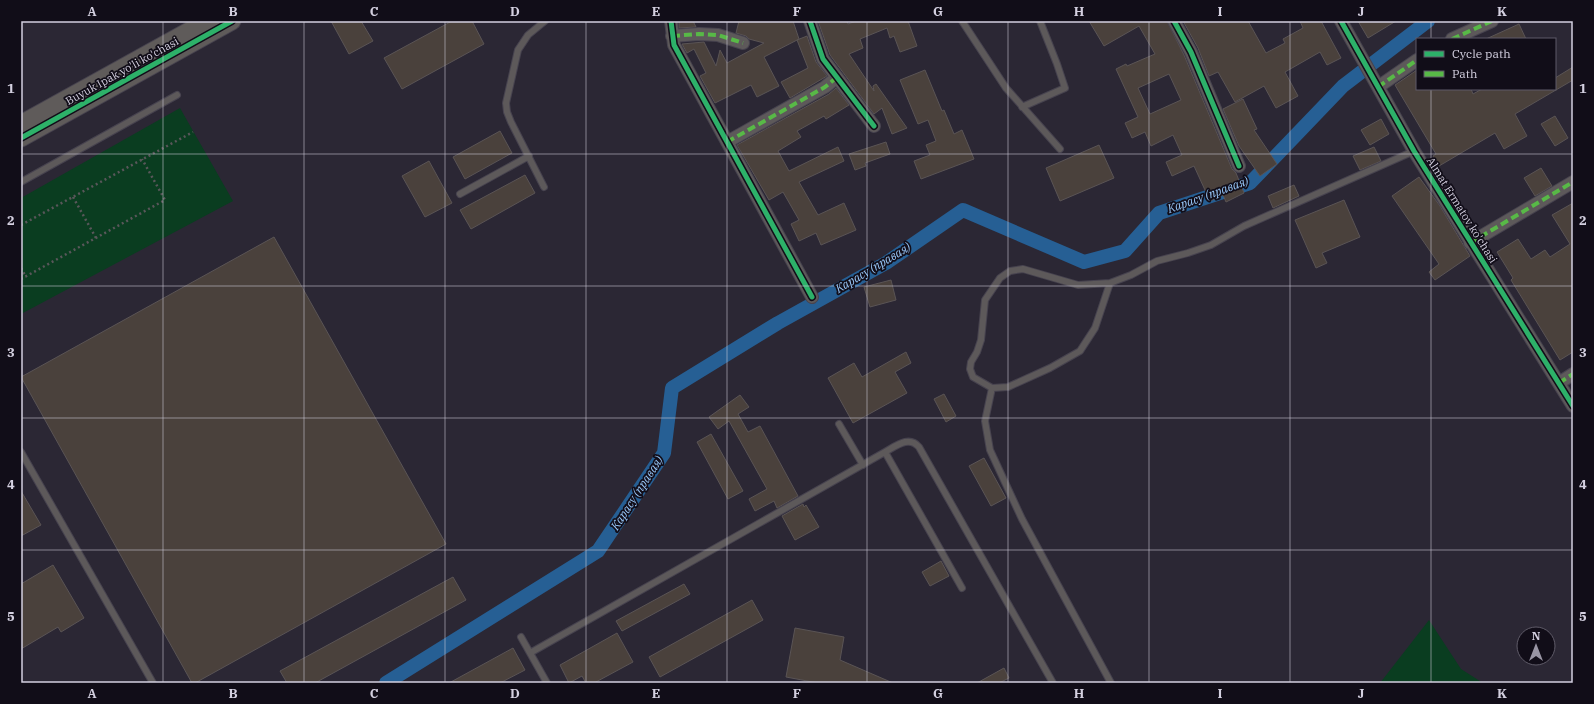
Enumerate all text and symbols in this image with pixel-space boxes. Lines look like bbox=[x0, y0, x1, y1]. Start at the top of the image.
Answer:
text: A bbox=[87, 3, 97, 20]
text: B bbox=[228, 3, 238, 20]
text: C bbox=[370, 3, 379, 20]
text: D bbox=[510, 3, 520, 20]
text: E bbox=[652, 3, 660, 20]
text: F bbox=[793, 3, 801, 20]
text: G bbox=[933, 3, 943, 20]
text: H bbox=[1074, 3, 1085, 20]
text: I bbox=[1218, 3, 1223, 20]
text: J bbox=[1358, 3, 1365, 20]
text: K bbox=[1497, 3, 1507, 20]
street label: Buyuk Ipak yo'li ko'chasi bbox=[63, 34, 181, 108]
legend bbox=[1416, 38, 1556, 90]
text: Cycle path bbox=[1452, 46, 1511, 61]
text: Path bbox=[1452, 66, 1478, 81]
text: 1 bbox=[7, 80, 15, 97]
text: 1 bbox=[1579, 80, 1587, 97]
street label: Almat Ermatov ko'chasi bbox=[1424, 154, 1501, 266]
water label: Карасу (правая) bbox=[1164, 173, 1251, 216]
text: 2 bbox=[7, 212, 15, 229]
text: 2 bbox=[1579, 212, 1587, 229]
water label: Карасу (правая) bbox=[832, 239, 913, 296]
text: 3 bbox=[7, 344, 15, 361]
text: 3 bbox=[1579, 344, 1587, 361]
water label: Карасу (правая) bbox=[607, 453, 666, 533]
text: 4 bbox=[7, 476, 15, 493]
text: 4 bbox=[1579, 476, 1587, 493]
text: 5 bbox=[7, 608, 15, 625]
text: 5 bbox=[1579, 608, 1587, 625]
north arrow bbox=[1516, 626, 1556, 666]
text: N bbox=[1532, 629, 1541, 643]
text: A bbox=[87, 685, 97, 702]
text: B bbox=[228, 685, 238, 702]
text: C bbox=[370, 685, 379, 702]
text: D bbox=[510, 685, 520, 702]
text: E bbox=[652, 685, 660, 702]
text: F bbox=[793, 685, 801, 702]
text: G bbox=[933, 685, 943, 702]
text: H bbox=[1074, 685, 1085, 702]
text: I bbox=[1218, 685, 1223, 702]
text: J bbox=[1358, 685, 1365, 702]
text: K bbox=[1497, 685, 1507, 702]

